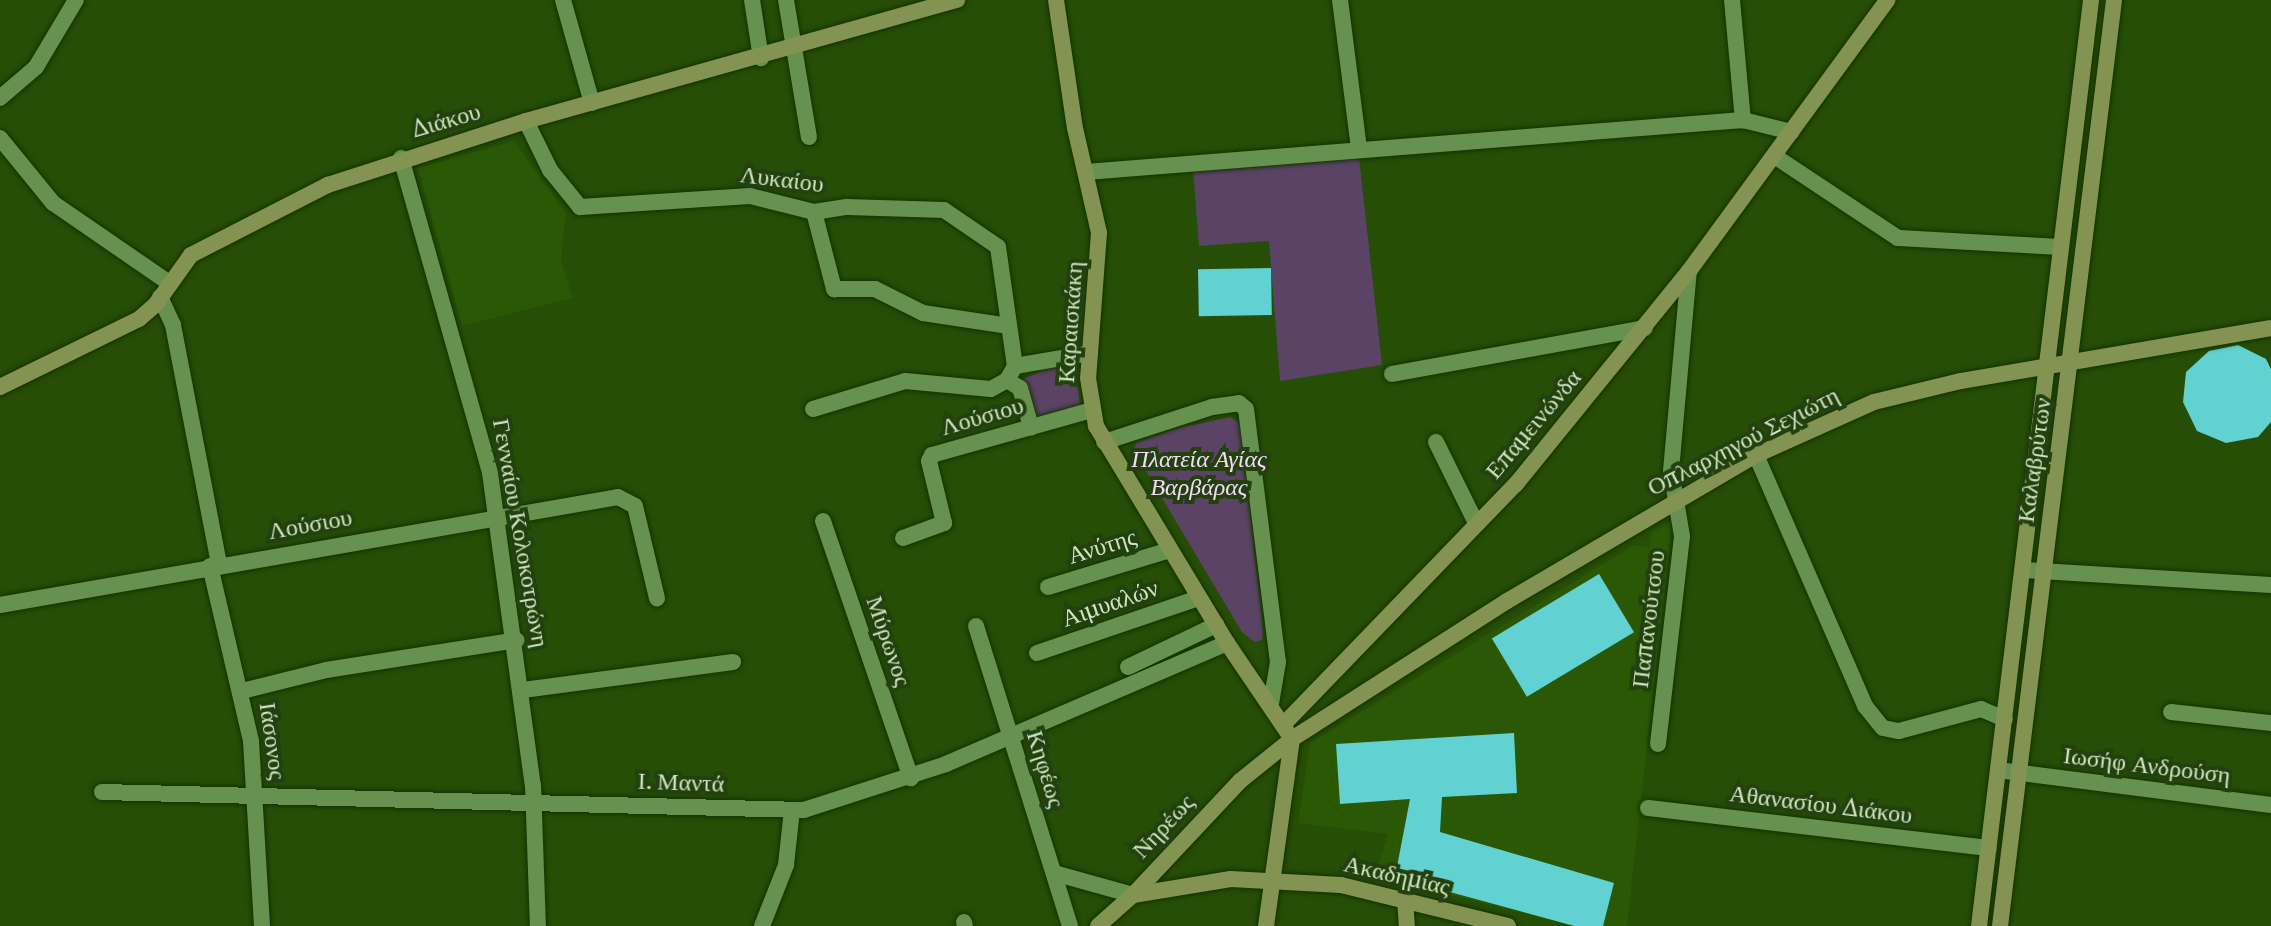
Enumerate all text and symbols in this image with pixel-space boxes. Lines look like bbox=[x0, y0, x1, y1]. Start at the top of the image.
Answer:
street label: Διάκου bbox=[408, 97, 484, 143]
street label: Λυκαίου bbox=[739, 160, 825, 198]
street label: Καραισκάκη bbox=[1051, 260, 1089, 384]
street label: Επαμεινώνδα bbox=[1479, 364, 1587, 484]
street label: Οπλαρχηγού Σεχιώτη bbox=[1642, 380, 1844, 502]
street label: Λούσιου bbox=[937, 391, 1027, 441]
street label: Καλαβρύτων bbox=[2011, 396, 2057, 524]
street label: Γενναίου Κολοκοτρώνη bbox=[487, 416, 555, 650]
park label: Πλατεία Αγίας Βαρβάρας bbox=[1131, 445, 1267, 501]
street label: Λούσιου bbox=[266, 502, 354, 546]
street label: Ανύτης bbox=[1064, 522, 1140, 570]
street label: Παπανούτσου bbox=[1625, 549, 1671, 689]
street label: Αιμυαλών bbox=[1058, 573, 1162, 633]
street label: Μύρωνος bbox=[860, 592, 918, 690]
street label: Ιάσονος bbox=[253, 700, 293, 782]
street label: Κηφέως bbox=[1021, 727, 1071, 811]
street label: Ιωσήφ Ανδρούση bbox=[2062, 740, 2232, 790]
street label: Ι. Μαντά bbox=[637, 766, 725, 798]
street label: Αθανασίου Διάκου bbox=[1728, 778, 1914, 830]
street label: Νηρέως bbox=[1126, 788, 1200, 864]
street label: Ακαδημίας bbox=[1341, 849, 1453, 901]

